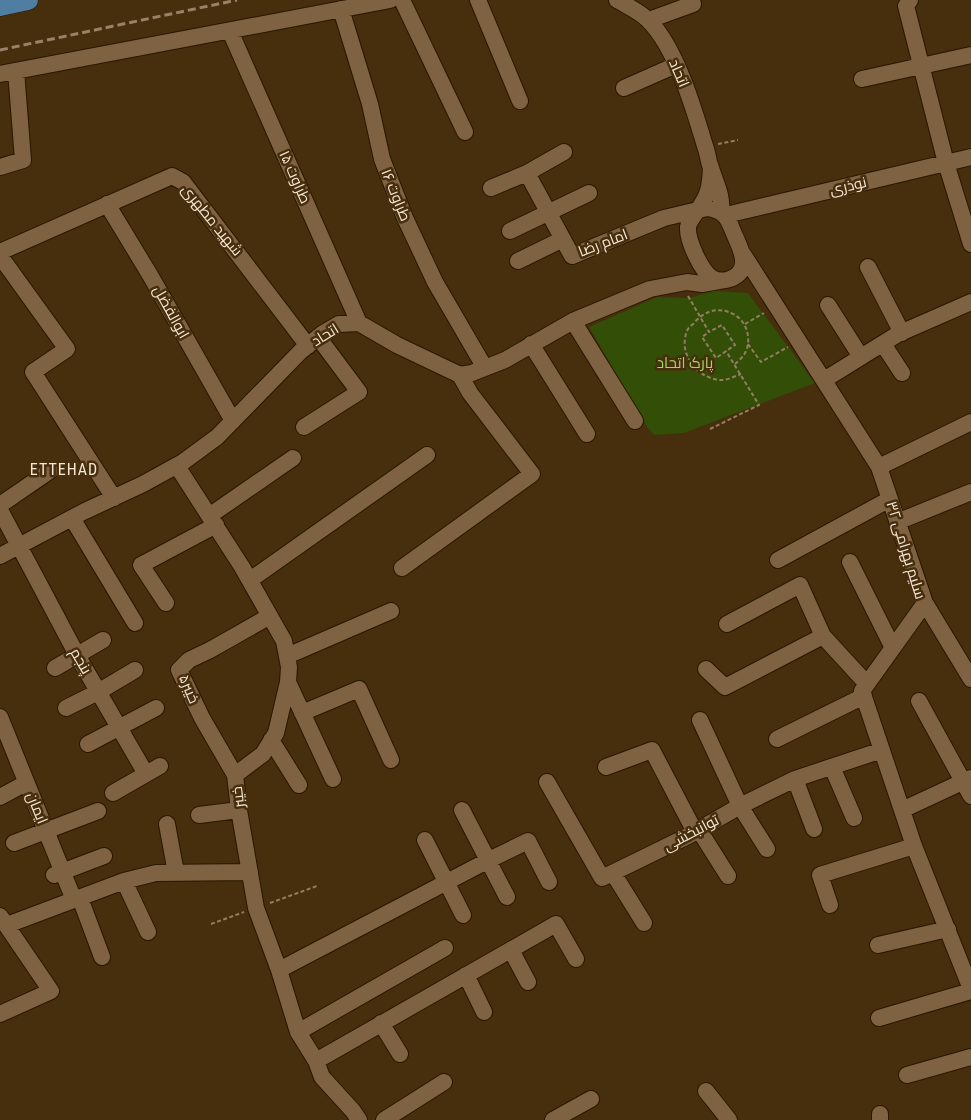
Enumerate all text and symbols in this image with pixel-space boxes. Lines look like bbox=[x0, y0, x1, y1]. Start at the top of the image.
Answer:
street label: اتحاد bbox=[665, 56, 693, 90]
street label: طراوت ۱۵ bbox=[275, 148, 315, 206]
street label: طراوت ۱۶ bbox=[377, 166, 415, 224]
street label: نوذری bbox=[828, 173, 868, 200]
street label: شهید مطهری bbox=[177, 181, 246, 260]
street label: امام رضا bbox=[576, 225, 631, 262]
street label: ابوالفضل bbox=[148, 282, 193, 342]
street label: اتحاد bbox=[308, 320, 342, 350]
park label: پارک اتحاد bbox=[657, 354, 713, 373]
district label: ETTEHAD bbox=[30, 460, 98, 479]
street label: سلیم بهرامی ۳۲ bbox=[882, 499, 929, 601]
street label: پنجم bbox=[65, 645, 96, 678]
street label: خیبر۵ bbox=[175, 672, 203, 706]
street label: خیبر bbox=[228, 785, 248, 810]
street label: ایمان bbox=[22, 790, 51, 827]
street label: توانبخشی bbox=[660, 811, 722, 856]

